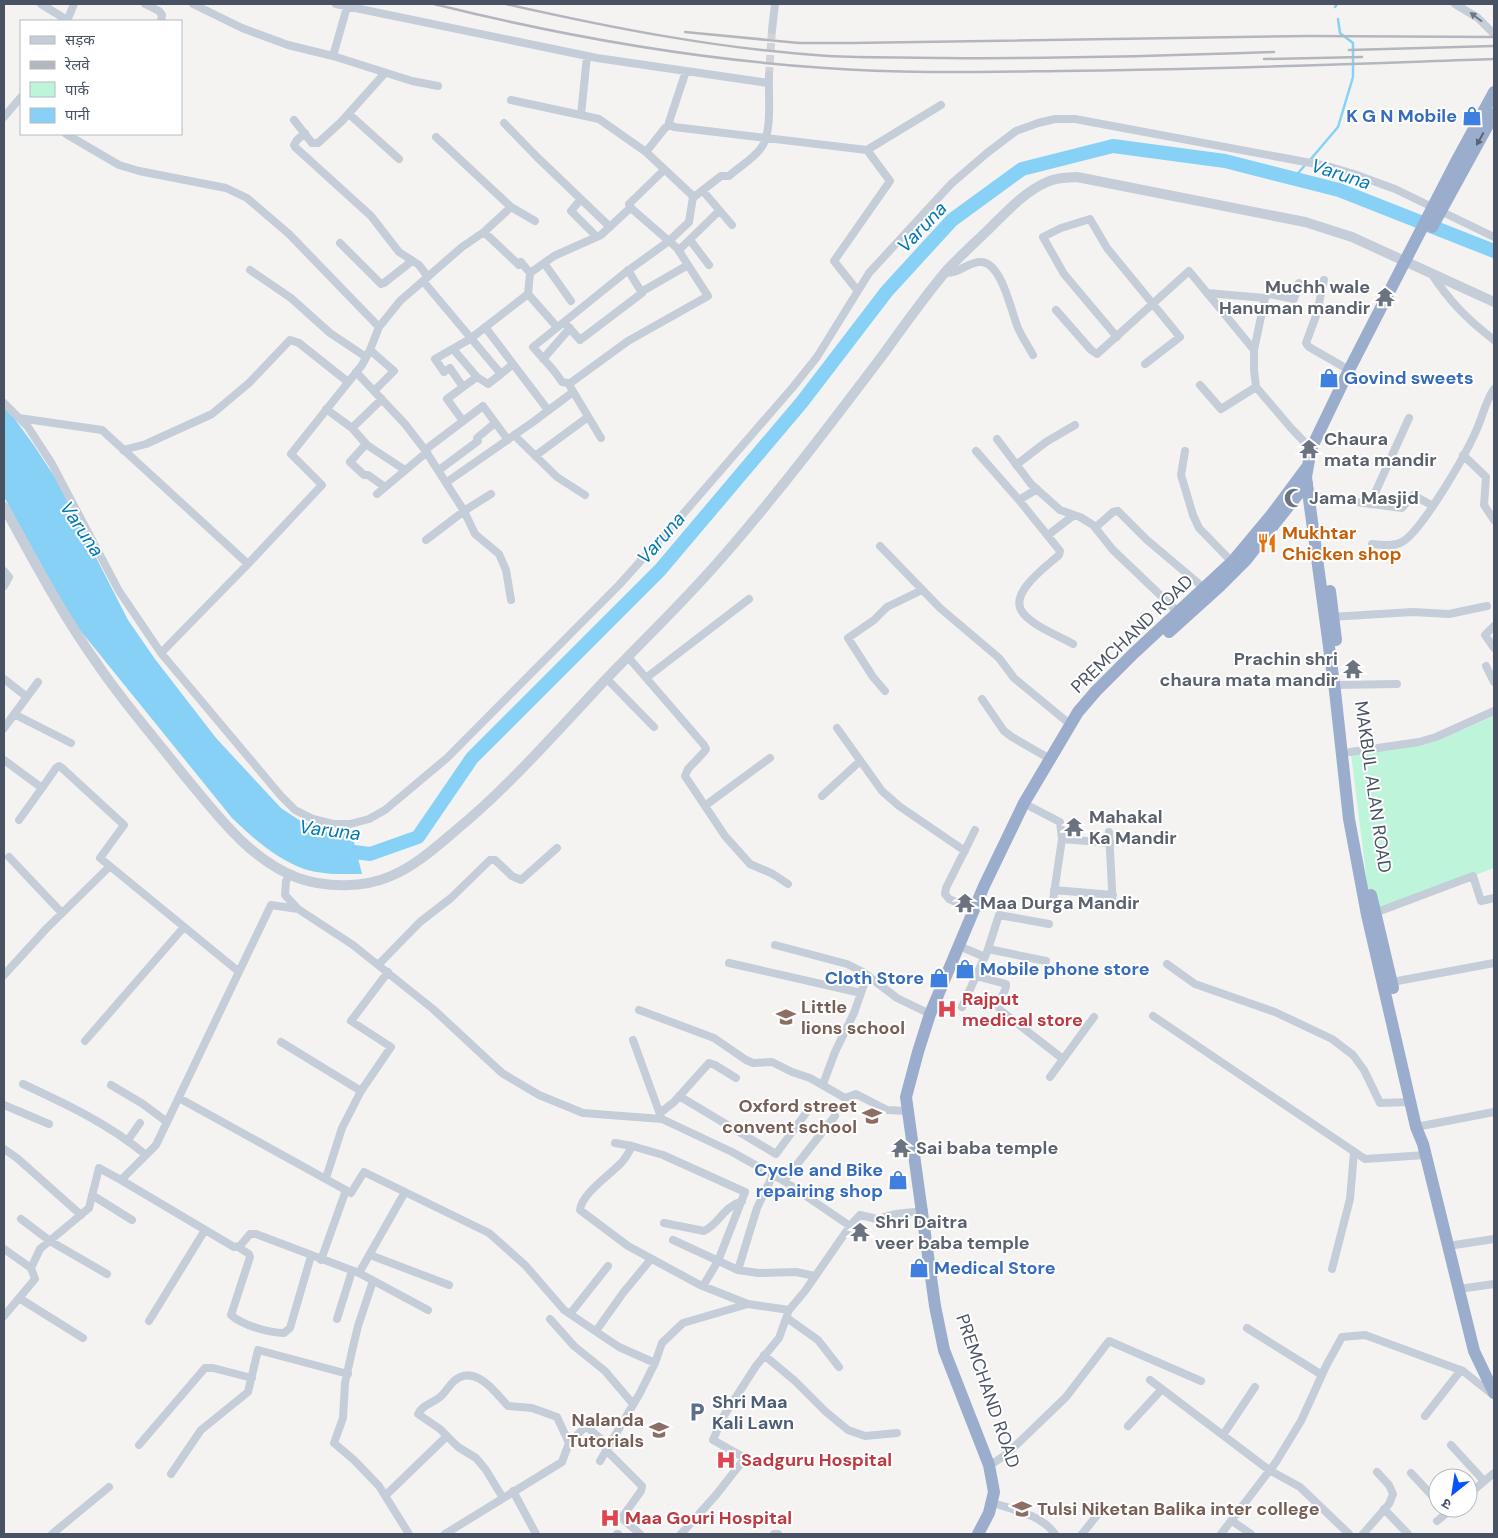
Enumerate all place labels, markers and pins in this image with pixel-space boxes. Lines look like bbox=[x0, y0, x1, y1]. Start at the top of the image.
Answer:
place label: K G N Mobile bbox=[1346, 104, 1457, 128]
shop icon: K G N Mobile bbox=[1461, 105, 1483, 127]
place label: Muchh wale Hanuman mandir bbox=[1219, 275, 1370, 320]
temple icon: Muchh wale Hanuman mandir bbox=[1374, 286, 1396, 308]
place label: Govind sweets bbox=[1344, 366, 1473, 390]
shop icon: Govind sweets bbox=[1318, 367, 1340, 389]
place label: Chaura mata mandir bbox=[1324, 427, 1437, 472]
temple icon: Chaura mata mandir bbox=[1298, 438, 1320, 460]
place label: Jama Masjid bbox=[1309, 486, 1419, 510]
mosque icon: Jama Masjid bbox=[1283, 487, 1305, 509]
place label: Mukhtar Chicken shop bbox=[1282, 521, 1402, 566]
restaurant icon: Mukhtar Chicken shop bbox=[1256, 532, 1278, 554]
place label: Prachin shri chaura mata mandir bbox=[1160, 647, 1338, 692]
temple icon: Prachin shri chaura mata mandir bbox=[1342, 658, 1364, 680]
place label: Mahakal Ka Mandir bbox=[1089, 805, 1177, 850]
temple icon: Mahakal Ka Mandir bbox=[1063, 816, 1085, 838]
place label: Maa Durga Mandir bbox=[980, 891, 1139, 915]
temple icon: Maa Durga Mandir bbox=[954, 892, 976, 914]
place label: Mobile phone store bbox=[980, 957, 1150, 981]
shop icon: Mobile phone store bbox=[954, 958, 976, 980]
place label: Cloth Store bbox=[825, 966, 924, 990]
shop icon: Cloth Store bbox=[928, 967, 950, 989]
place label: Rajput medical store bbox=[962, 987, 1083, 1032]
place label: Little lions school bbox=[801, 995, 905, 1040]
hospital icon: Rajput medical store bbox=[936, 998, 958, 1020]
school or university icon: Little lions school bbox=[775, 1006, 797, 1028]
place label: Oxford street convent school bbox=[722, 1094, 857, 1139]
school or university icon: Oxford street convent school bbox=[861, 1105, 883, 1127]
place label: Sai baba temple bbox=[916, 1136, 1058, 1160]
temple icon: Sai baba temple bbox=[890, 1137, 912, 1159]
place label: Cycle and Bike repairing shop bbox=[754, 1158, 883, 1203]
shop icon: Cycle and Bike repairing shop bbox=[887, 1169, 909, 1191]
place label: Shri Daitra veer baba temple bbox=[875, 1210, 1030, 1255]
temple icon: Shri Daitra veer baba temple bbox=[849, 1221, 871, 1243]
place label: Medical Store bbox=[934, 1256, 1056, 1280]
shop icon: Medical Store bbox=[908, 1257, 930, 1279]
place label: Shri Maa Kali Lawn bbox=[712, 1390, 794, 1435]
parking icon: Shri Maa Kali Lawn bbox=[686, 1401, 708, 1423]
place label: Nalanda Tutorials bbox=[567, 1408, 644, 1453]
school or university icon: Nalanda Tutorials bbox=[648, 1419, 670, 1441]
place label: Sadguru Hospital bbox=[741, 1448, 892, 1472]
hospital icon: Sadguru Hospital bbox=[715, 1449, 737, 1471]
place label: Tulsi Niketan Balika inter college bbox=[1037, 1497, 1320, 1521]
school or university icon: Tulsi Niketan Balika inter college bbox=[1011, 1498, 1033, 1520]
place label: Maa Gouri Hospital bbox=[625, 1506, 792, 1530]
hospital icon: Maa Gouri Hospital bbox=[599, 1507, 621, 1529]

